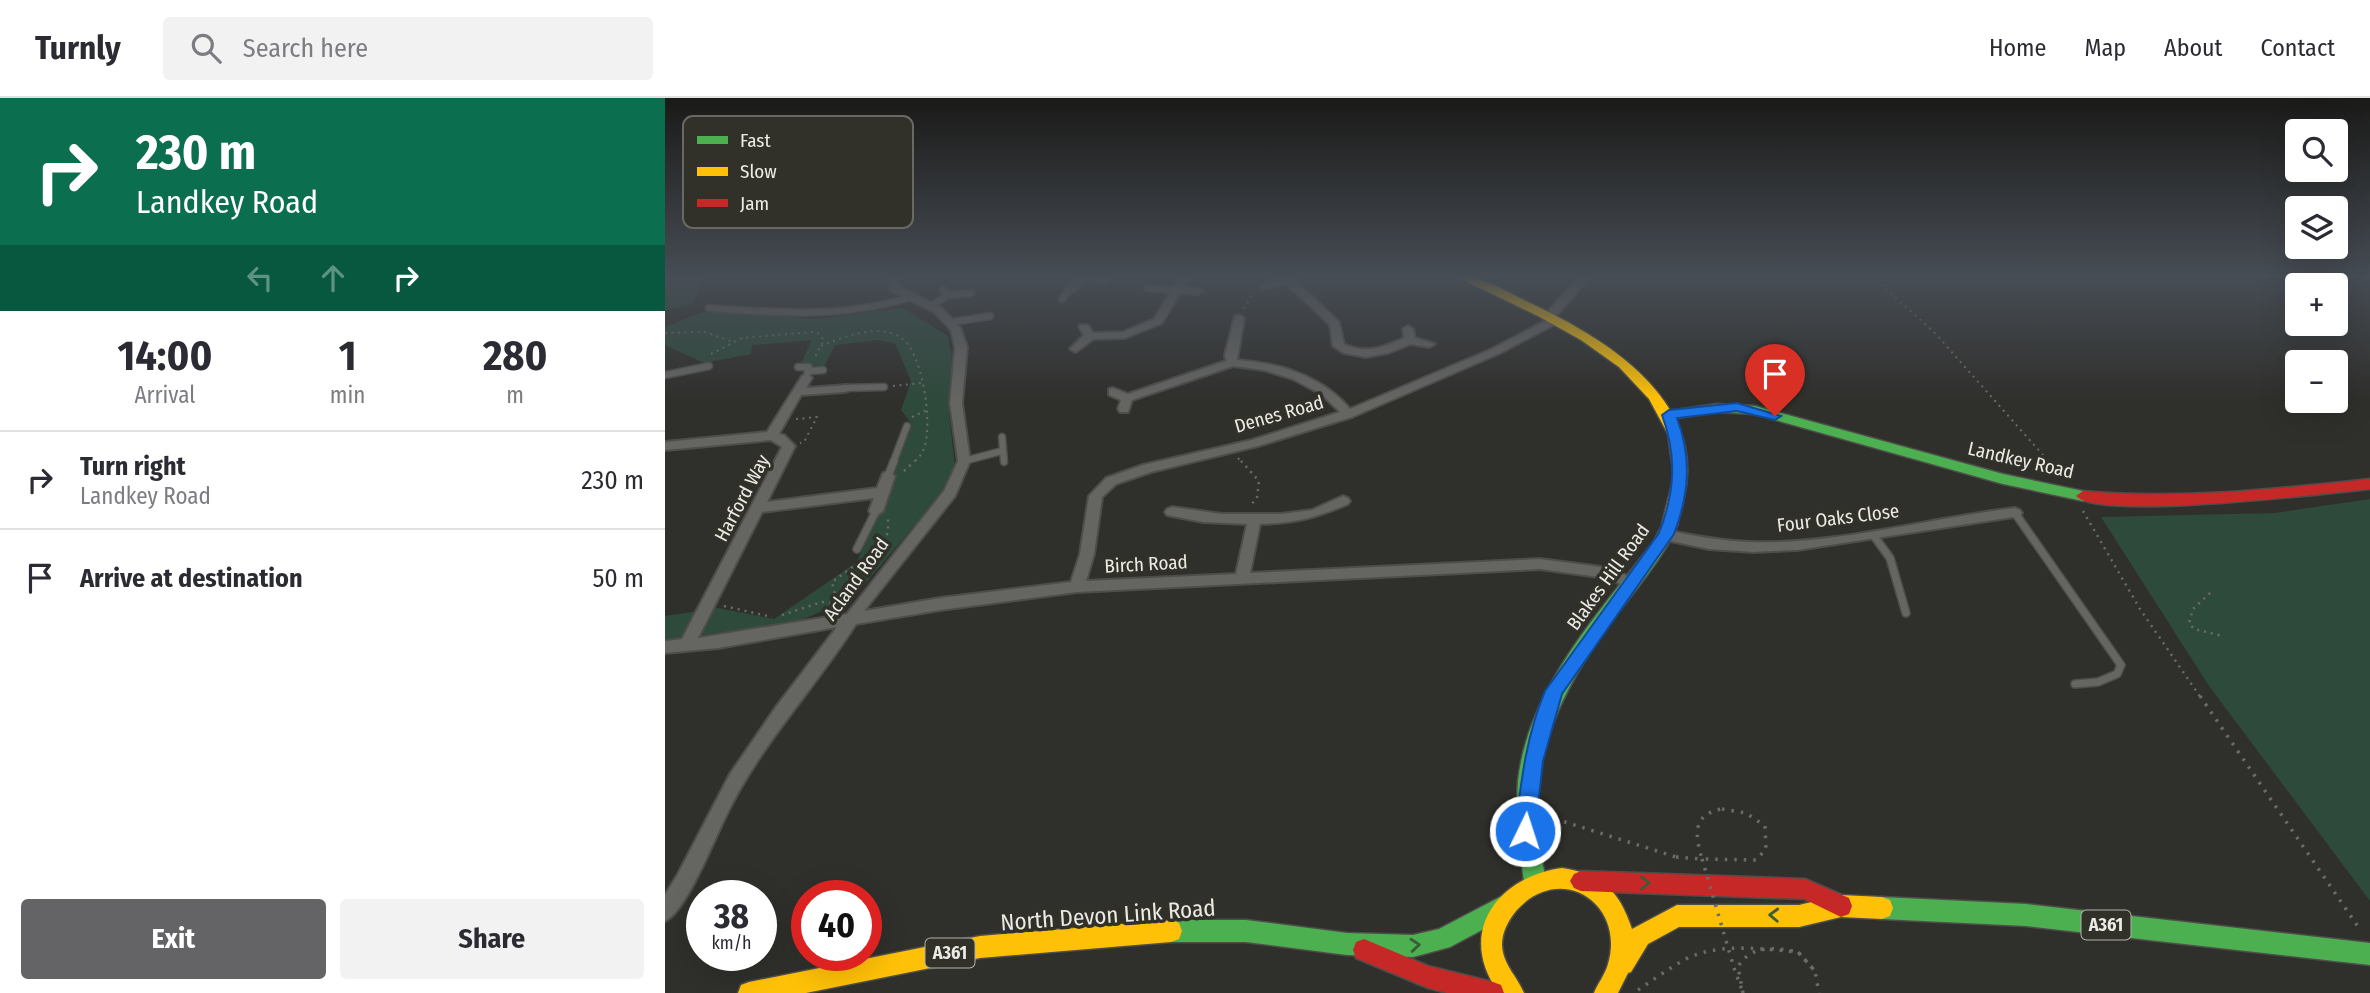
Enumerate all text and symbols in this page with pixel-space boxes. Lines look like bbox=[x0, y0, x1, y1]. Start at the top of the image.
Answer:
search box bbox=[163, 17, 653, 80]
text: Turnly bbox=[35, 28, 121, 68]
icon: search bbox=[187, 29, 225, 67]
text: Search here bbox=[243, 33, 368, 64]
text: Home bbox=[1989, 34, 2046, 62]
text: Map bbox=[2084, 34, 2126, 62]
text: About bbox=[2164, 34, 2222, 62]
text: Contact bbox=[2260, 34, 2335, 62]
legend bbox=[683, 116, 913, 228]
map controls bbox=[2285, 119, 2348, 413]
button: search bbox=[2285, 119, 2348, 182]
text: 230 m bbox=[136, 123, 256, 182]
icon: right bbox=[21, 126, 112, 217]
text: Fast bbox=[740, 129, 771, 152]
text: Slow bbox=[740, 160, 777, 183]
text: Landkey Road bbox=[136, 183, 318, 221]
text: Jam bbox=[740, 192, 769, 215]
button: layers bbox=[2285, 196, 2348, 259]
icon: left bbox=[241, 259, 279, 297]
icon: ahead bbox=[314, 259, 352, 297]
icon: right bbox=[387, 259, 425, 297]
button: + bbox=[2285, 273, 2348, 336]
text: 14:00 bbox=[117, 331, 212, 381]
text: 1 bbox=[339, 331, 357, 381]
text: 280 bbox=[483, 331, 547, 381]
pin bbox=[1745, 344, 1805, 416]
button: − bbox=[2285, 350, 2348, 413]
icon: arrive bbox=[1756, 355, 1794, 393]
text: Arrival bbox=[134, 381, 195, 409]
text: min bbox=[330, 381, 365, 409]
text: m bbox=[506, 381, 524, 409]
street label: Denes Road bbox=[1232, 390, 1326, 438]
street label: Landkey Road bbox=[1966, 437, 2076, 483]
street label: Harford Way bbox=[710, 450, 775, 545]
text: Turn right bbox=[80, 451, 186, 482]
icon: right bbox=[21, 461, 59, 499]
text: 230 m bbox=[581, 465, 644, 496]
text: Landkey Road bbox=[80, 482, 211, 510]
street label: Four Oaks Close bbox=[1776, 499, 1900, 537]
street label: Blakes Hill Road bbox=[1562, 519, 1654, 635]
street label: Acland Road bbox=[818, 533, 894, 625]
street label: Birch Road bbox=[1104, 550, 1188, 578]
icon: arrive bbox=[21, 559, 59, 597]
text: Arrive at destination bbox=[80, 563, 303, 594]
text: 50 m bbox=[592, 563, 644, 594]
position arrow bbox=[1488, 794, 1562, 868]
one-way arrow bbox=[1640, 875, 1650, 891]
speed limit sign: 40 bbox=[791, 880, 882, 971]
street label: North Devon Link Road bbox=[1000, 894, 1216, 936]
text: 38 bbox=[714, 895, 749, 937]
button: Exit bbox=[21, 899, 326, 979]
button: Share bbox=[340, 899, 644, 979]
one-way arrow bbox=[1769, 908, 1780, 923]
road number: A361 bbox=[2081, 910, 2131, 940]
text: km/h bbox=[711, 932, 752, 954]
road number: A361 bbox=[925, 938, 975, 968]
one-way arrow bbox=[1410, 938, 1421, 953]

